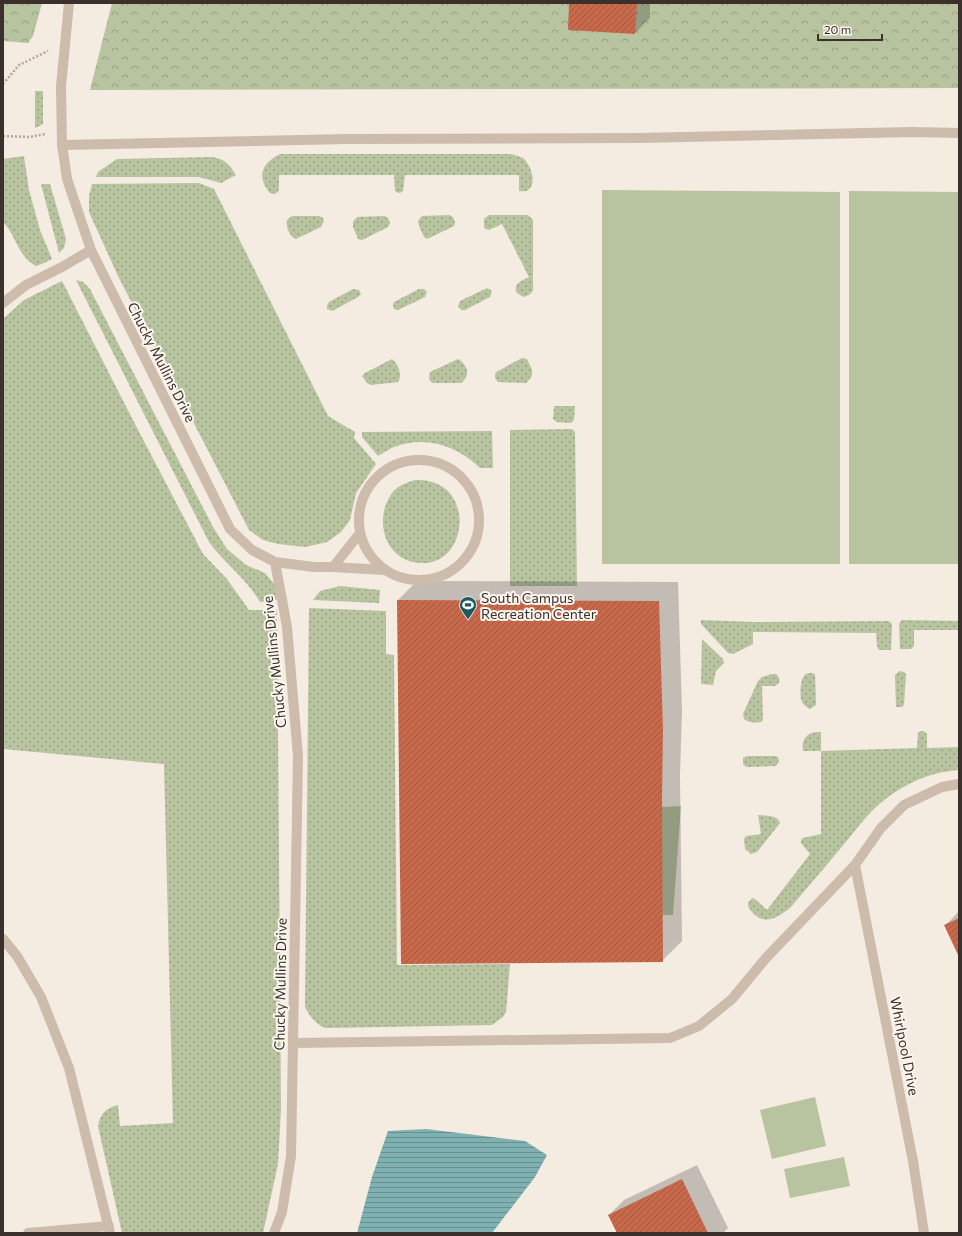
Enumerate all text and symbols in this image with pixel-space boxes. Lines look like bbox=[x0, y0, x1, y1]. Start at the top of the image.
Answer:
scale bar bbox=[818, 16, 882, 42]
text: 20 m bbox=[824, 22, 851, 36]
street label: Chucky Mullins Drive bbox=[124, 299, 200, 425]
place label: South Campus Recreation Center bbox=[481, 589, 597, 622]
street label: Chucky Mullins Drive bbox=[259, 595, 289, 729]
sports icon: South Campus Recreation Center bbox=[458, 595, 478, 620]
street label: Chucky Mullins Drive bbox=[270, 918, 290, 1050]
street label: Whirlpool Drive bbox=[887, 995, 923, 1097]

